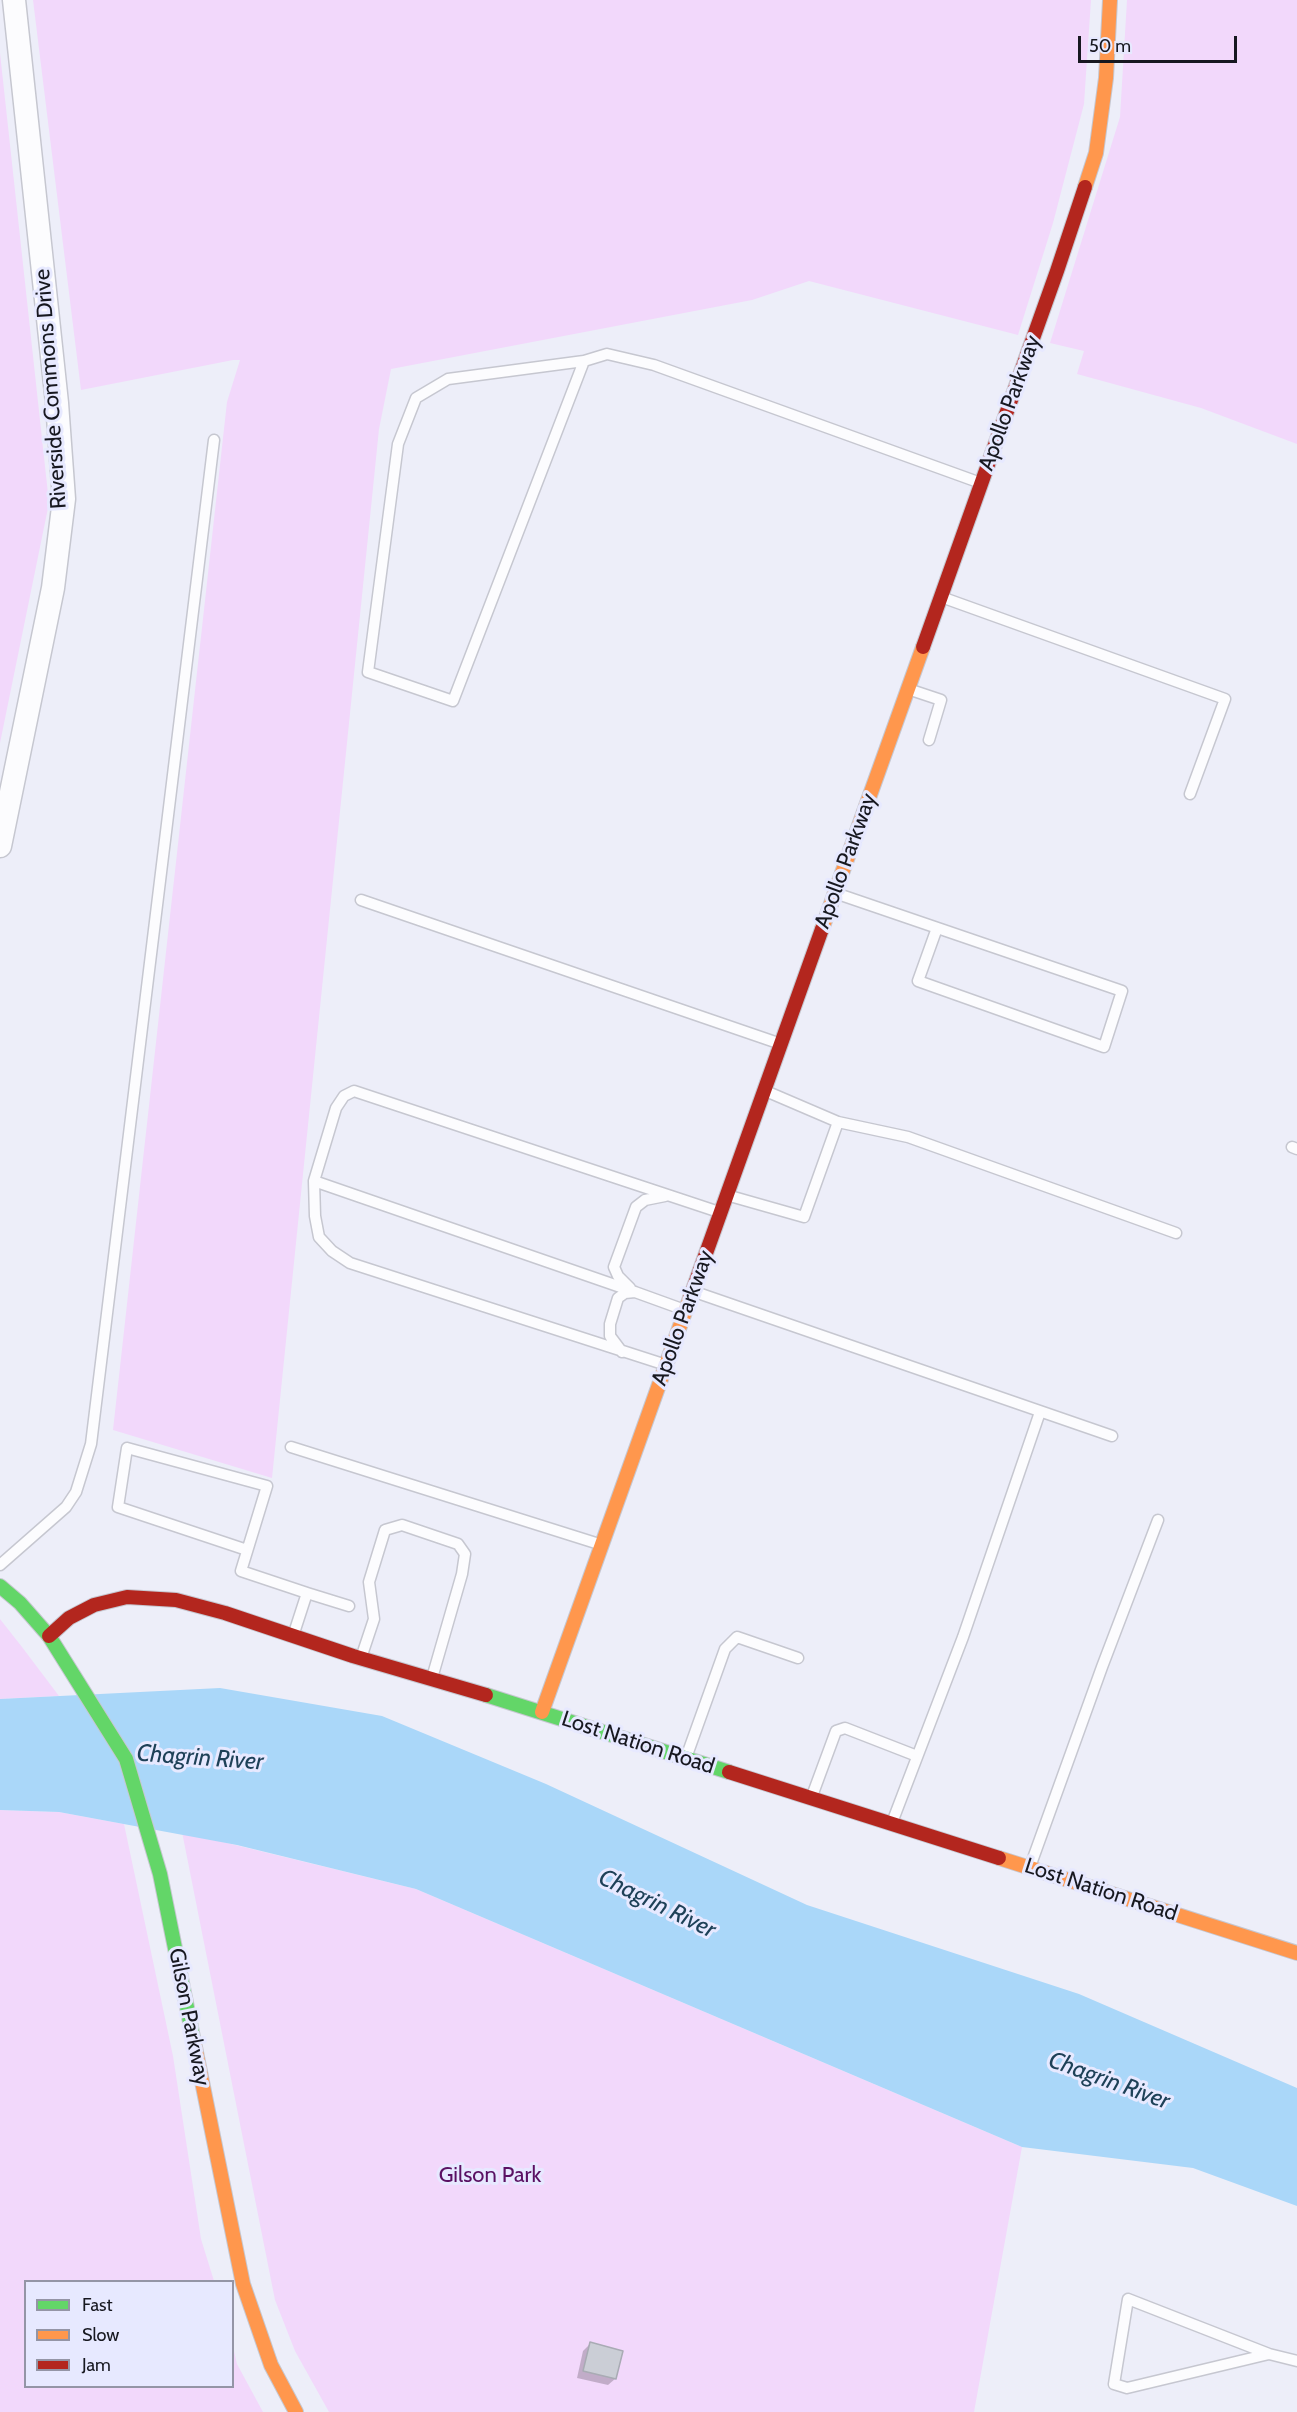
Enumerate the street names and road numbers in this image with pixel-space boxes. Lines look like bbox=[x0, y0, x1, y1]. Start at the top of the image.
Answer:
street label: Riverside Commons Drive bbox=[29, 268, 73, 510]
street label: Apollo Parkway bbox=[973, 332, 1047, 474]
street label: Apollo Parkway bbox=[809, 790, 883, 932]
street label: Apollo Parkway bbox=[646, 1247, 720, 1389]
street label: Lost Nation Road bbox=[558, 1706, 718, 1780]
street label: Lost Nation Road bbox=[1021, 1853, 1181, 1927]
street label: Gilson Parkway bbox=[163, 1946, 215, 2088]

